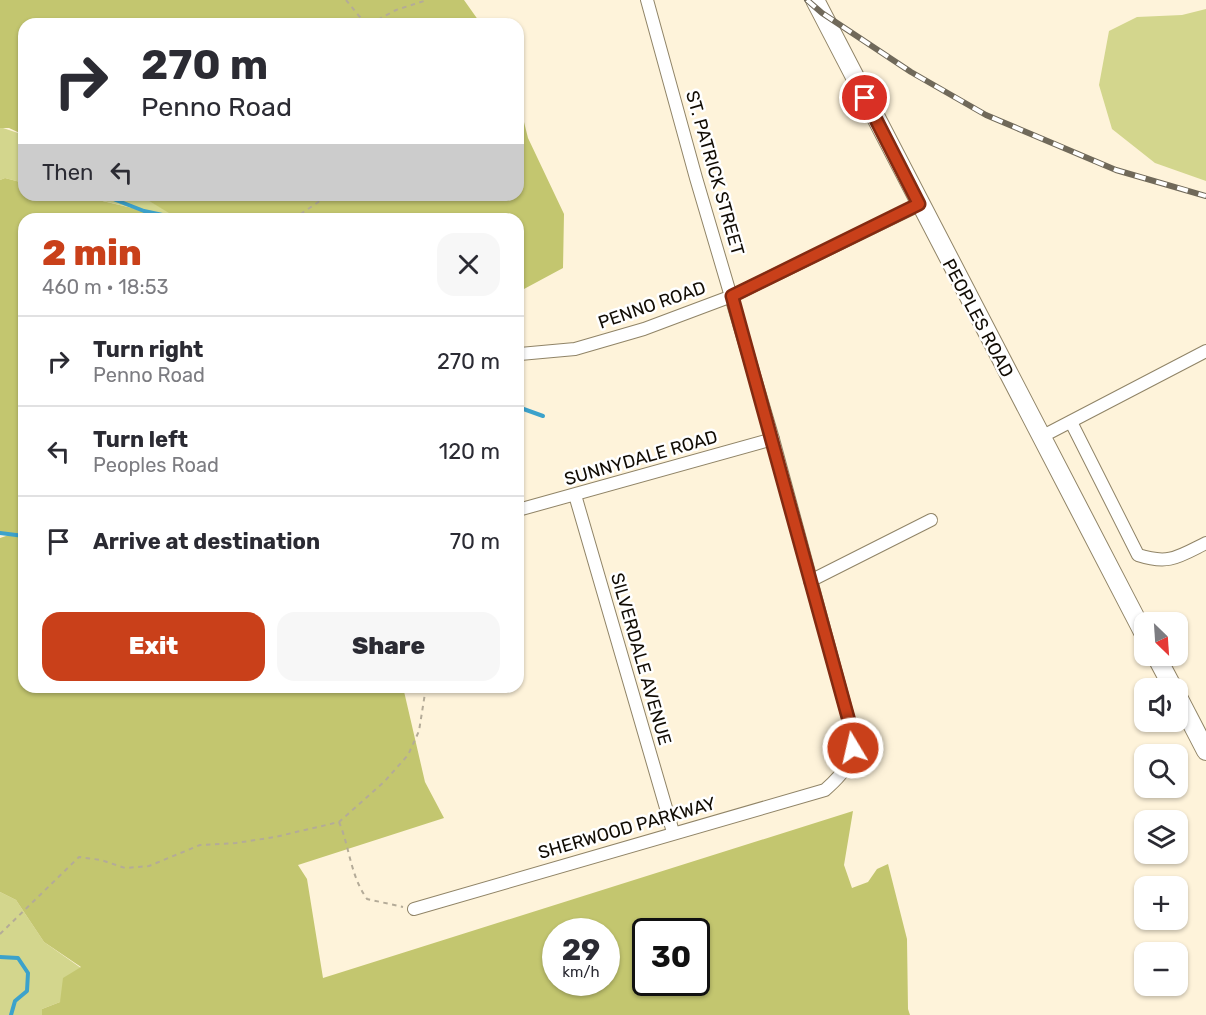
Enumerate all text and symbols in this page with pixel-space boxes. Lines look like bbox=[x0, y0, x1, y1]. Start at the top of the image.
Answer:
text: 270 m bbox=[141, 40, 268, 90]
icon: right bbox=[42, 42, 120, 120]
pin bbox=[839, 72, 890, 123]
icon: arrive bbox=[848, 81, 881, 114]
street label: ST. PATRICK STREET bbox=[681, 88, 749, 258]
text: Penno Road bbox=[141, 91, 292, 123]
icon: left bbox=[105, 156, 138, 189]
text: Then bbox=[42, 159, 93, 186]
text: 2 min bbox=[42, 231, 142, 274]
button: close bbox=[437, 233, 500, 296]
street label: PEOPLES ROAD bbox=[938, 255, 1018, 381]
text: 460 m · 18:53 bbox=[42, 275, 169, 299]
street label: PENNO ROAD bbox=[595, 276, 709, 334]
text: Turn right bbox=[93, 336, 203, 363]
icon: right bbox=[42, 345, 75, 378]
text: 270 m bbox=[437, 348, 500, 375]
text: Penno Road bbox=[93, 363, 205, 387]
text: Turn left bbox=[93, 426, 188, 453]
street label: SUNNYDALE ROAD bbox=[562, 426, 720, 490]
icon: left bbox=[42, 435, 75, 468]
text: 120 m bbox=[439, 438, 500, 465]
text: Peoples Road bbox=[93, 453, 219, 477]
icon: arrive bbox=[42, 525, 75, 558]
text: Arrive at destination bbox=[93, 528, 320, 555]
text: 70 m bbox=[450, 528, 500, 555]
street label: SILVERDALE AVENUE bbox=[606, 570, 676, 748]
button: Exit bbox=[42, 612, 265, 681]
button: Share bbox=[277, 612, 500, 681]
north arrow bbox=[1134, 612, 1188, 666]
map controls bbox=[1134, 612, 1188, 996]
button: sound bbox=[1134, 678, 1188, 732]
position arrow bbox=[821, 716, 885, 780]
button: search bbox=[1134, 744, 1188, 798]
street label: SHERWOOD PARKWAY bbox=[536, 792, 719, 864]
button: layers bbox=[1134, 810, 1188, 864]
button: + bbox=[1134, 876, 1188, 930]
speed limit sign: 30 bbox=[632, 918, 710, 996]
text: 29 bbox=[562, 932, 600, 968]
button: − bbox=[1134, 942, 1188, 996]
text: km/h bbox=[562, 963, 600, 981]

